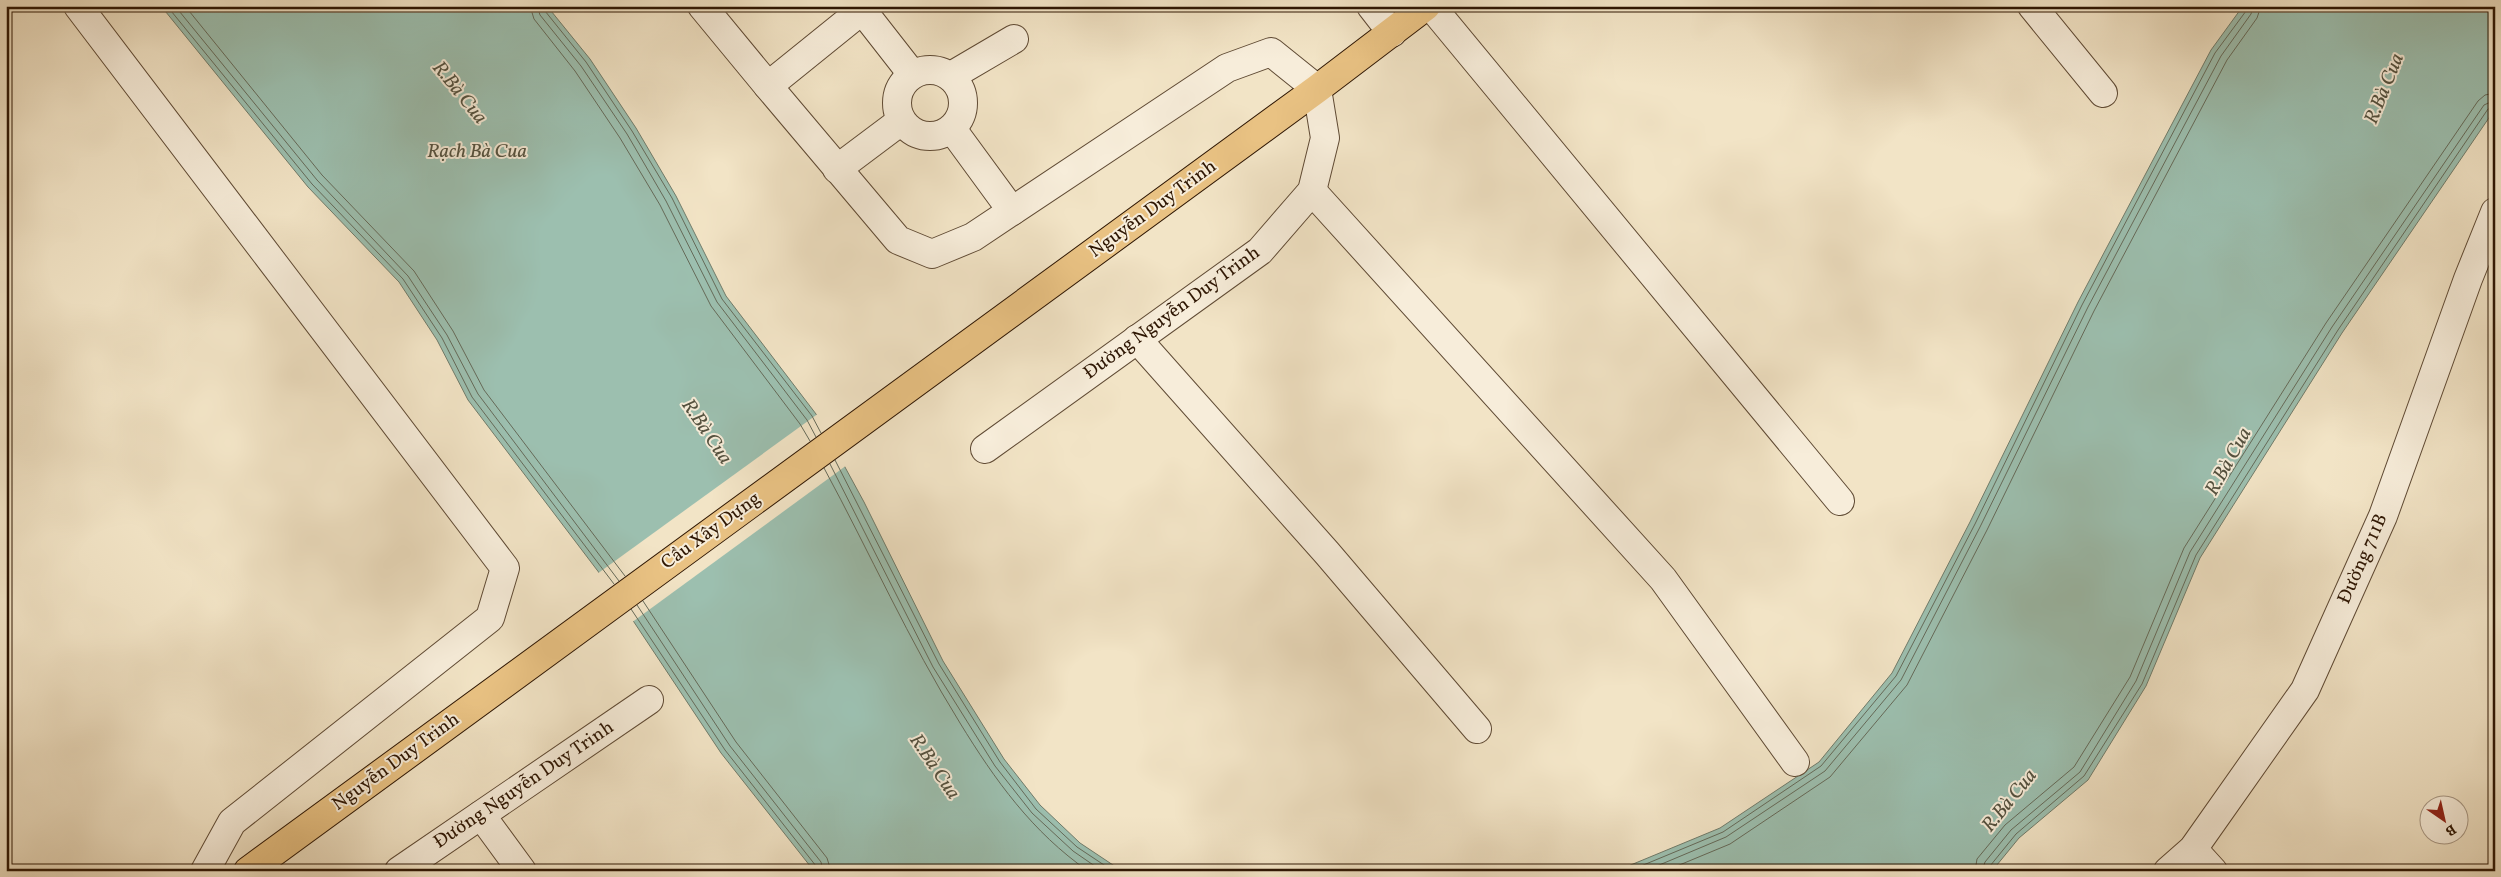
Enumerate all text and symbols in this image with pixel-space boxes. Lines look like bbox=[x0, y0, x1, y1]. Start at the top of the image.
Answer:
water label: R.Bà Cua bbox=[2358, 49, 2412, 129]
water label: R.Bà Cua bbox=[425, 55, 493, 131]
water label: Rạch Bà Cua bbox=[427, 138, 527, 166]
street label: Nguyễn Duy Trinh bbox=[1084, 154, 1222, 264]
street label: Đường Nguyễn Duy Trinh bbox=[1078, 240, 1266, 386]
water label: R.Bà Cua bbox=[674, 394, 738, 470]
water label: R.Bà Cua bbox=[2199, 423, 2259, 501]
street label: Cầu Xây Dựng bbox=[656, 486, 766, 576]
street label: Đường 711B bbox=[2332, 510, 2394, 608]
street label: Nguyễn Duy Trinh bbox=[327, 707, 465, 817]
street label: Đường Nguyễn Duy Trinh bbox=[429, 715, 619, 855]
water label: R.Bà Cua bbox=[902, 729, 966, 805]
water label: R.Bà Cua bbox=[1976, 763, 2044, 839]
north arrow bbox=[2418, 794, 2468, 844]
text: B bbox=[2441, 819, 2460, 840]

